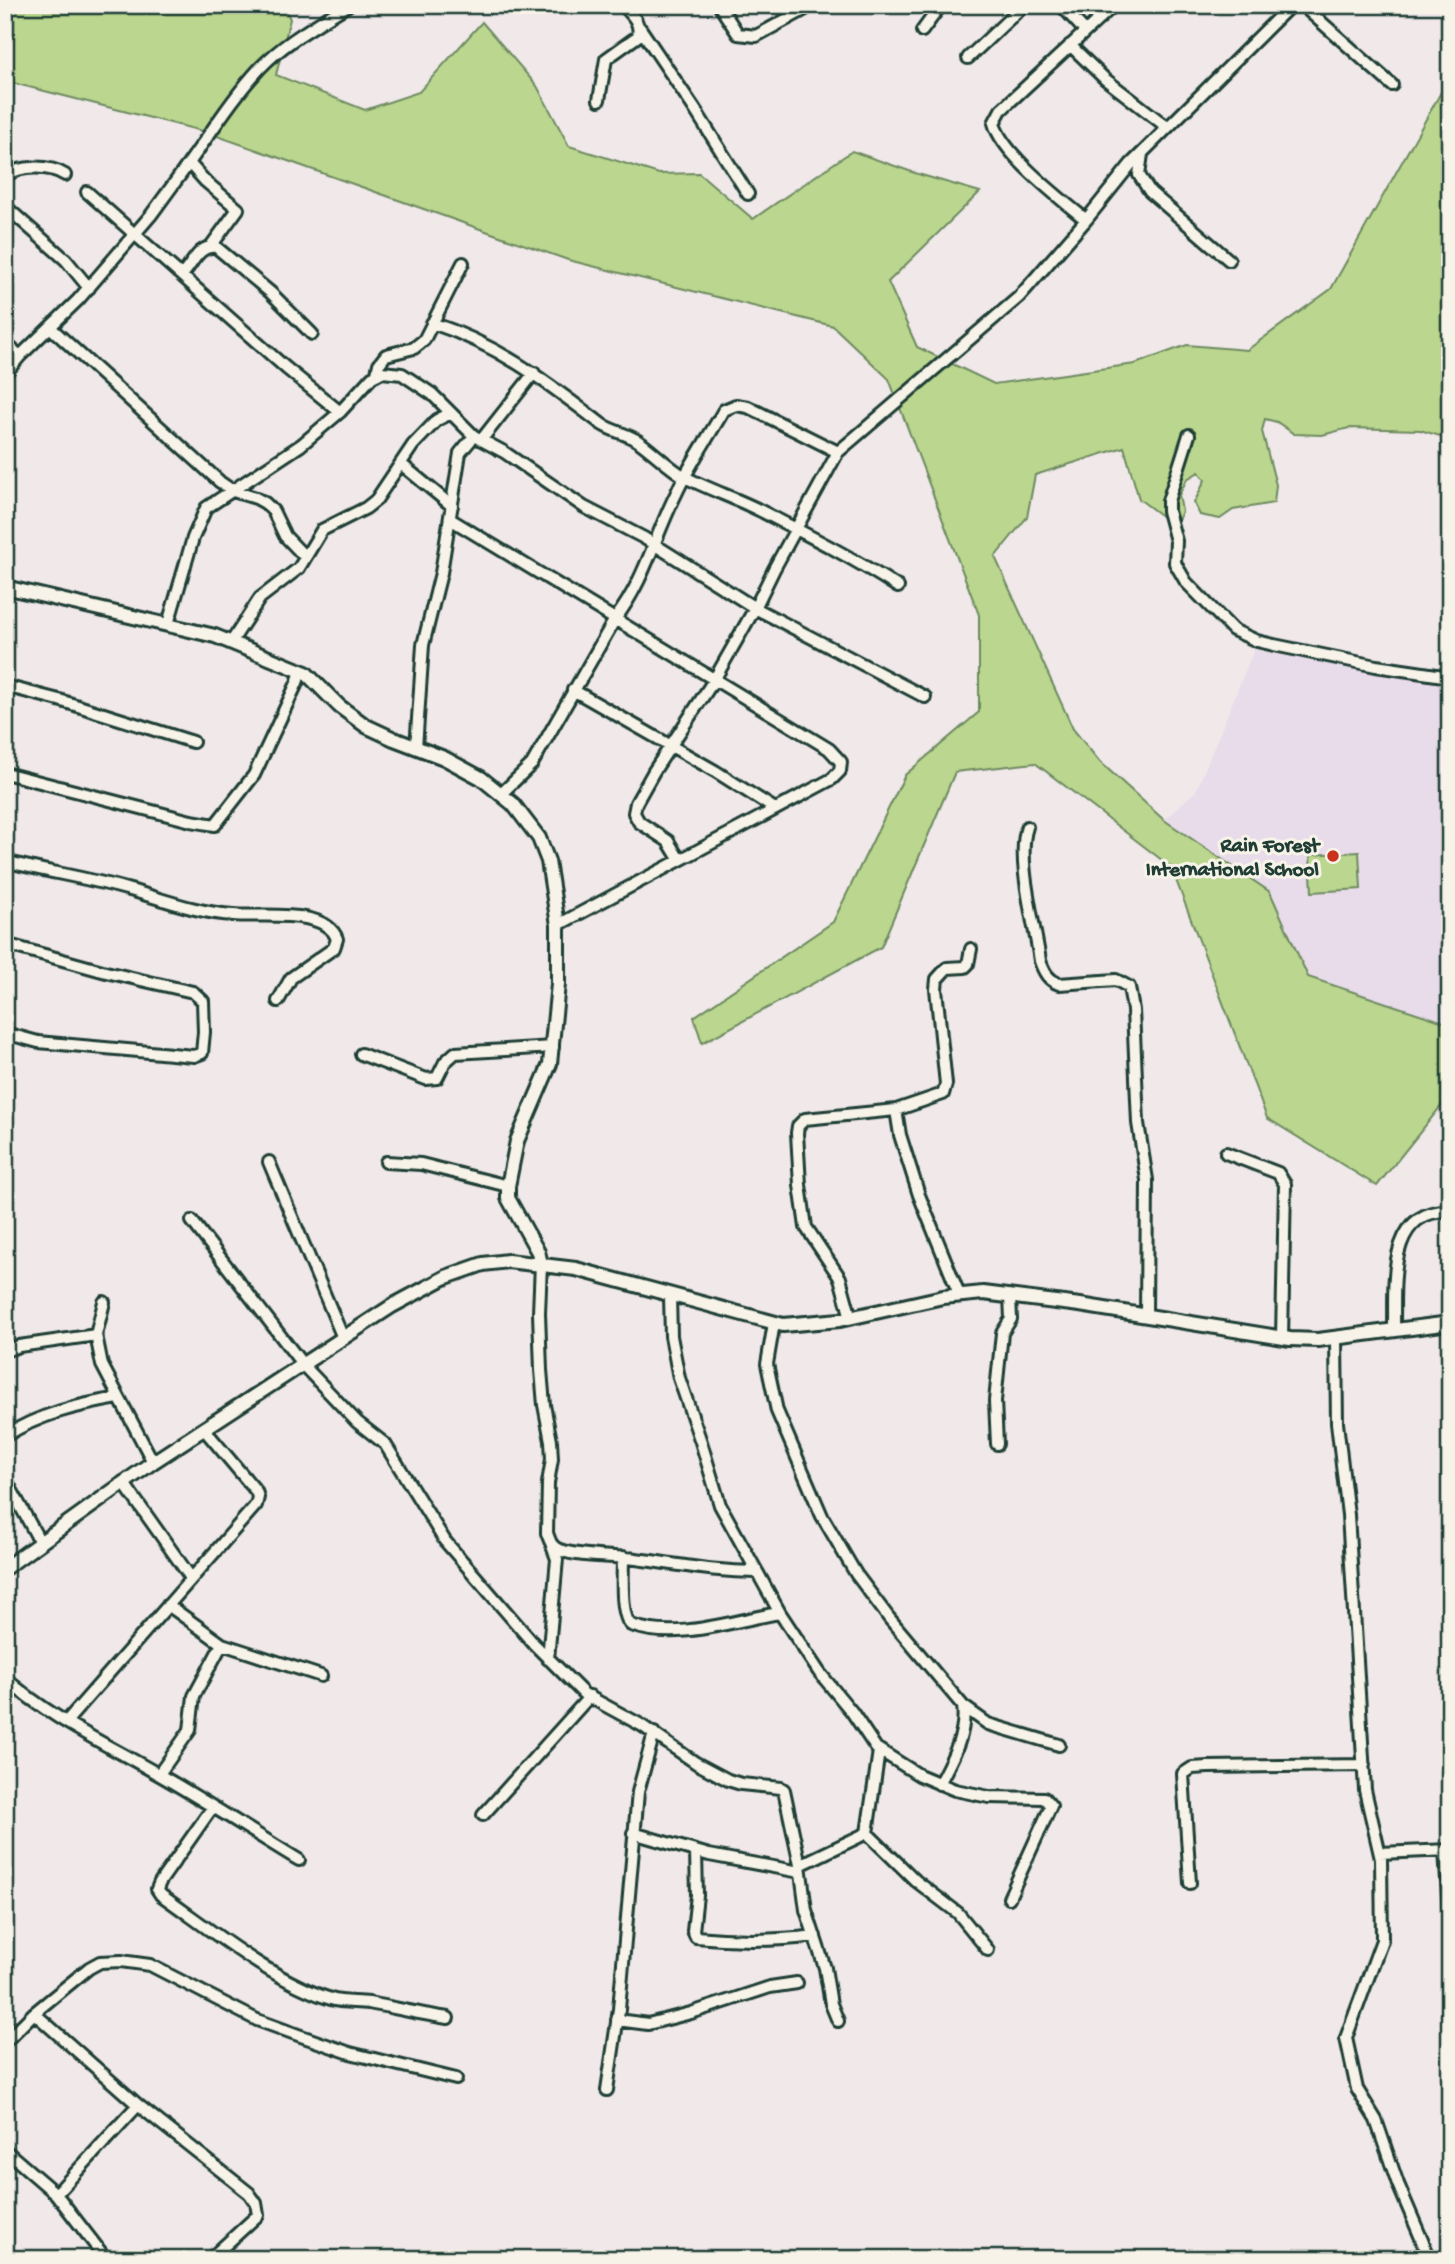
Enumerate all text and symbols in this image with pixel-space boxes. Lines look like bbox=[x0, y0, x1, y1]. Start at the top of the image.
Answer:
place label: Rain Forest International School bbox=[1146, 835, 1321, 884]
marker: Rain Forest International School bbox=[1325, 848, 1341, 864]

